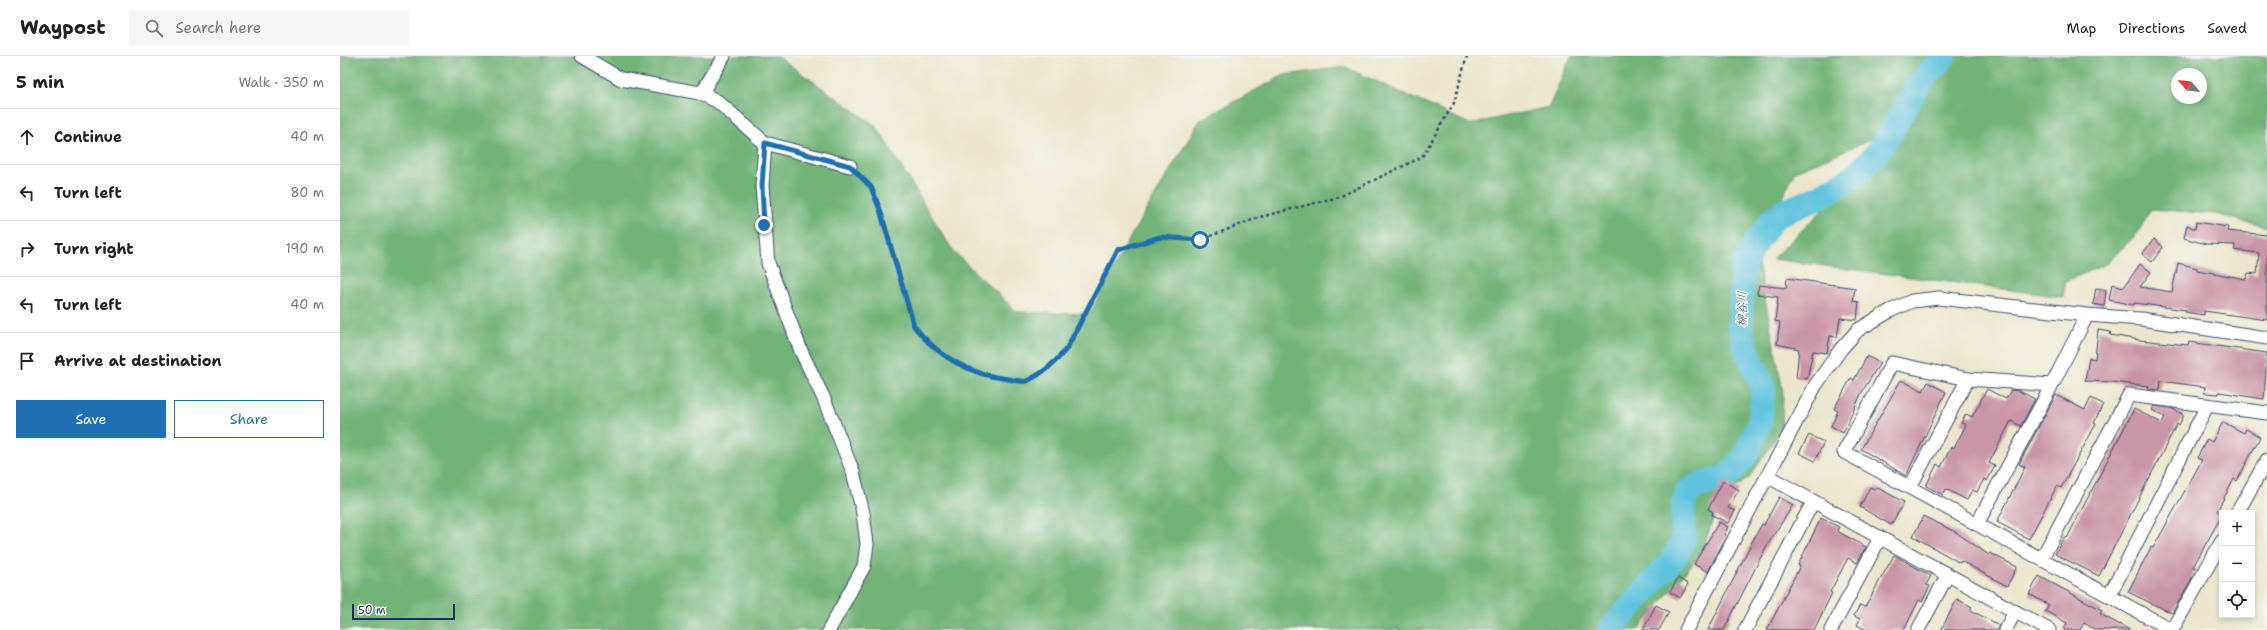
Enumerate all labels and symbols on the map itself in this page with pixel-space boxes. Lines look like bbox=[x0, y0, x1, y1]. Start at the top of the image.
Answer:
north arrow bbox=[2171, 68, 2207, 104]
route end bbox=[755, 216, 773, 234]
route start bbox=[1191, 231, 1209, 249]
water label: 柳谷川 bbox=[1734, 291, 1750, 327]
scale bar bbox=[352, 602, 455, 621]

